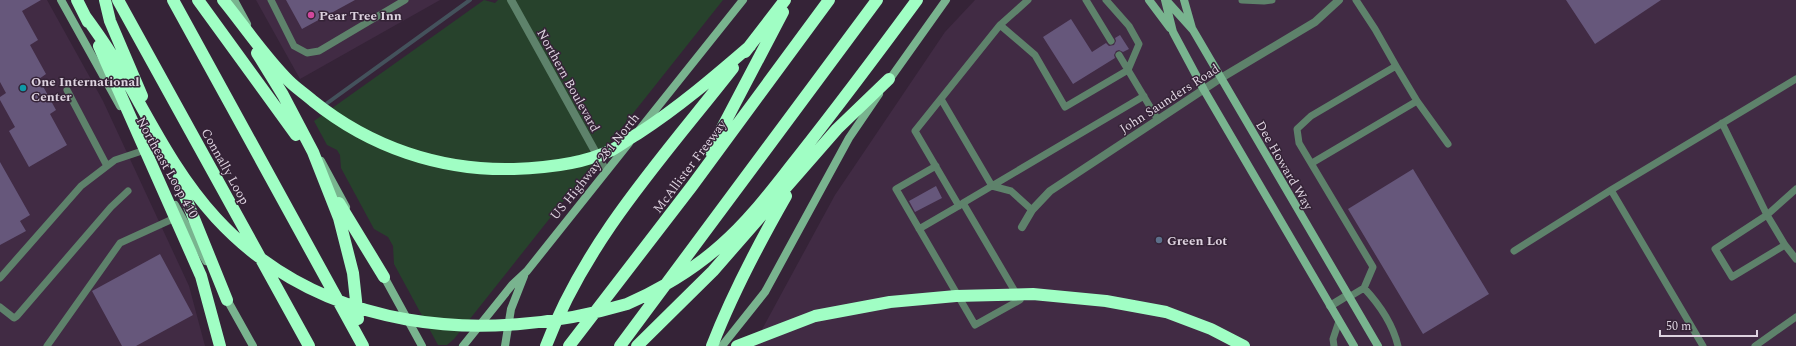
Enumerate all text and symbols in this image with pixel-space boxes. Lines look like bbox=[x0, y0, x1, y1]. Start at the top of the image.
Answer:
place label: Pear Tree Inn bbox=[319, 6, 402, 26]
marker: Pear Tree Inn bbox=[306, 10, 316, 20]
street label: Northern Boulevard bbox=[531, 25, 605, 136]
street label: John Saunders Road bbox=[1116, 59, 1223, 139]
place label: One International Center bbox=[31, 72, 139, 107]
marker: One International Center bbox=[18, 83, 28, 93]
street label: US Highway 281 North bbox=[545, 108, 645, 224]
street label: Northeast Loop 410 bbox=[131, 113, 204, 222]
street label: McAllister Freeway bbox=[648, 115, 732, 218]
street label: Dee Howard Way bbox=[1250, 117, 1318, 215]
street label: Connally Loop bbox=[196, 125, 254, 208]
place label: Green Lot bbox=[1167, 231, 1227, 251]
marker: Green Lot bbox=[1154, 235, 1164, 245]
scale bar bbox=[1660, 312, 1757, 338]
text: 50 m bbox=[1666, 317, 1691, 336]

